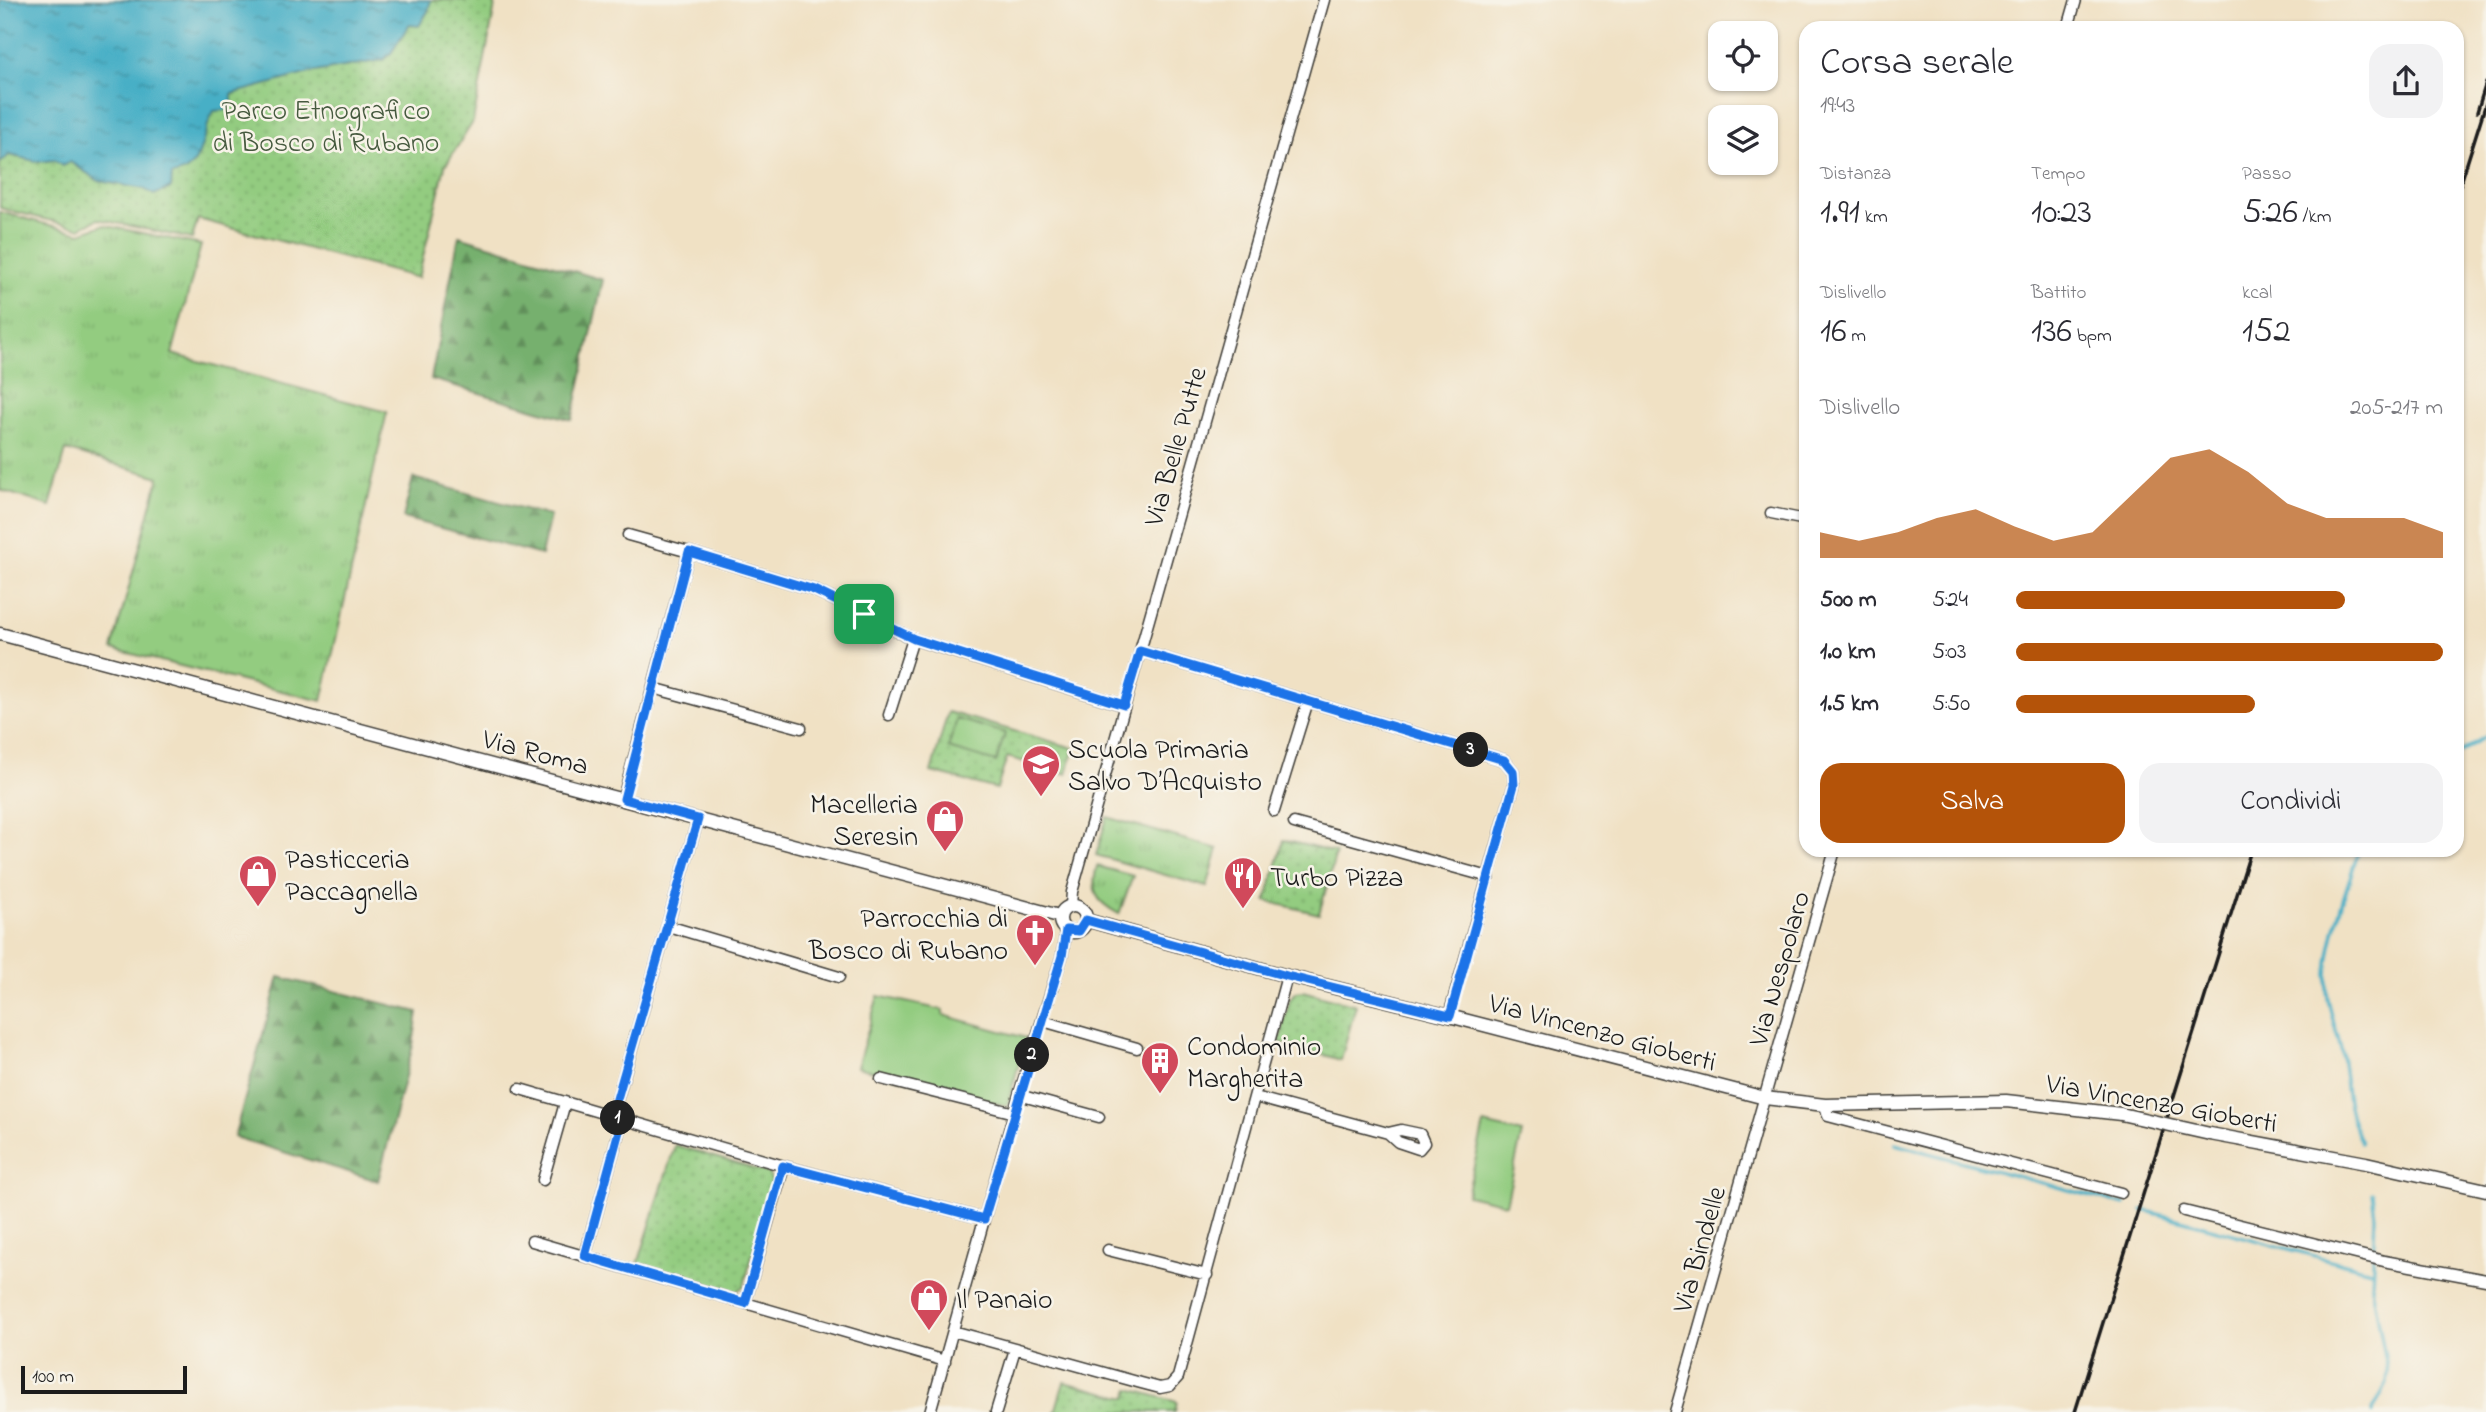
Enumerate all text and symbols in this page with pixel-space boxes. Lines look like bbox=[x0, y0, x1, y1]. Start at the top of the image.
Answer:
map controls bbox=[1708, 21, 1778, 175]
button: locate bbox=[1708, 21, 1778, 91]
text: Corsa serale bbox=[1820, 36, 2014, 92]
button: share bbox=[2369, 44, 2443, 118]
text: 19:43 bbox=[1820, 90, 1855, 123]
park label: Parco Etnografico di Bosco di Rubano bbox=[213, 92, 439, 165]
button: layers bbox=[1708, 105, 1778, 175]
text: Distanza bbox=[1820, 161, 1891, 188]
text: Tempo bbox=[2031, 161, 2085, 188]
text: Passo bbox=[2242, 161, 2291, 188]
text: 1.91 bbox=[1820, 188, 1860, 239]
text: 10:23 bbox=[2031, 188, 2092, 239]
text: 5:26 bbox=[2242, 188, 2298, 239]
text: km bbox=[1860, 204, 1888, 231]
text: /km bbox=[2298, 204, 2332, 231]
text: Dislivello bbox=[1820, 280, 1886, 307]
text: Battito bbox=[2031, 280, 2087, 307]
text: kcal bbox=[2242, 280, 2272, 307]
text: 16 bbox=[1820, 307, 1847, 358]
text: 136 bbox=[2031, 307, 2072, 358]
text: 152 bbox=[2242, 307, 2291, 358]
text: m bbox=[1847, 323, 1866, 350]
text: bpm bbox=[2072, 323, 2112, 350]
street label: Via Belle Putte bbox=[1135, 362, 1220, 532]
text: Dislivello bbox=[1820, 392, 1900, 425]
text: 205–217 m bbox=[2350, 392, 2443, 425]
pin bbox=[834, 584, 894, 644]
text: 500 m bbox=[1820, 584, 1877, 617]
text: 5:24 bbox=[1932, 584, 1968, 617]
icon: arrive bbox=[845, 595, 883, 633]
text: 1.0 km bbox=[1820, 636, 1876, 669]
text: 5:03 bbox=[1932, 636, 1967, 669]
text: 1.5 km bbox=[1820, 688, 1879, 721]
text: 5:50 bbox=[1932, 688, 1970, 721]
street label: Via Roma bbox=[476, 720, 593, 788]
place label: Scuola Primaria Salvo D’Acquisto bbox=[1068, 731, 1262, 804]
pin: 3 bbox=[1454, 732, 1488, 768]
text: 3 bbox=[1467, 736, 1474, 763]
school or university icon: Scuola Primaria Salvo D’Acquisto bbox=[1020, 743, 1062, 798]
button: Salva bbox=[1820, 763, 2125, 843]
button: Condividi bbox=[2139, 763, 2443, 843]
place label: Macelleria Seresin bbox=[810, 786, 918, 859]
shop icon: Macelleria Seresin bbox=[924, 798, 966, 853]
place label: Pasticceria Paccagnella bbox=[285, 841, 418, 914]
shop icon: Pasticceria Paccagnella bbox=[237, 853, 279, 908]
restaurant icon: Turbo Pizza bbox=[1222, 855, 1264, 910]
place label: Turbo Pizza bbox=[1270, 859, 1403, 900]
street label: Via Nespolaro bbox=[1739, 887, 1823, 1052]
place label: Parrocchia di Bosco di Rubano bbox=[808, 900, 1008, 973]
church icon: Parrocchia di Bosco di Rubano bbox=[1014, 912, 1056, 967]
street label: Via Vincenzo Gioberti bbox=[1483, 984, 1720, 1084]
place label: Condominio Margherita bbox=[1187, 1028, 1321, 1101]
pin: 2 bbox=[1014, 1038, 1050, 1072]
building icon: Condominio Margherita bbox=[1139, 1040, 1181, 1095]
text: 2 bbox=[1027, 1041, 1036, 1068]
street label: Via Vincenzo Gioberti bbox=[2042, 1065, 2280, 1146]
pin: 1 bbox=[600, 1100, 636, 1136]
text: 1 bbox=[614, 1104, 621, 1131]
street label: Via Bindelle bbox=[1664, 1182, 1739, 1319]
shop icon: Il Panaio bbox=[908, 1277, 950, 1332]
place label: Il Panaio bbox=[956, 1281, 1052, 1322]
scale bar bbox=[21, 1363, 187, 1395]
text: 100 m bbox=[32, 1364, 74, 1391]

